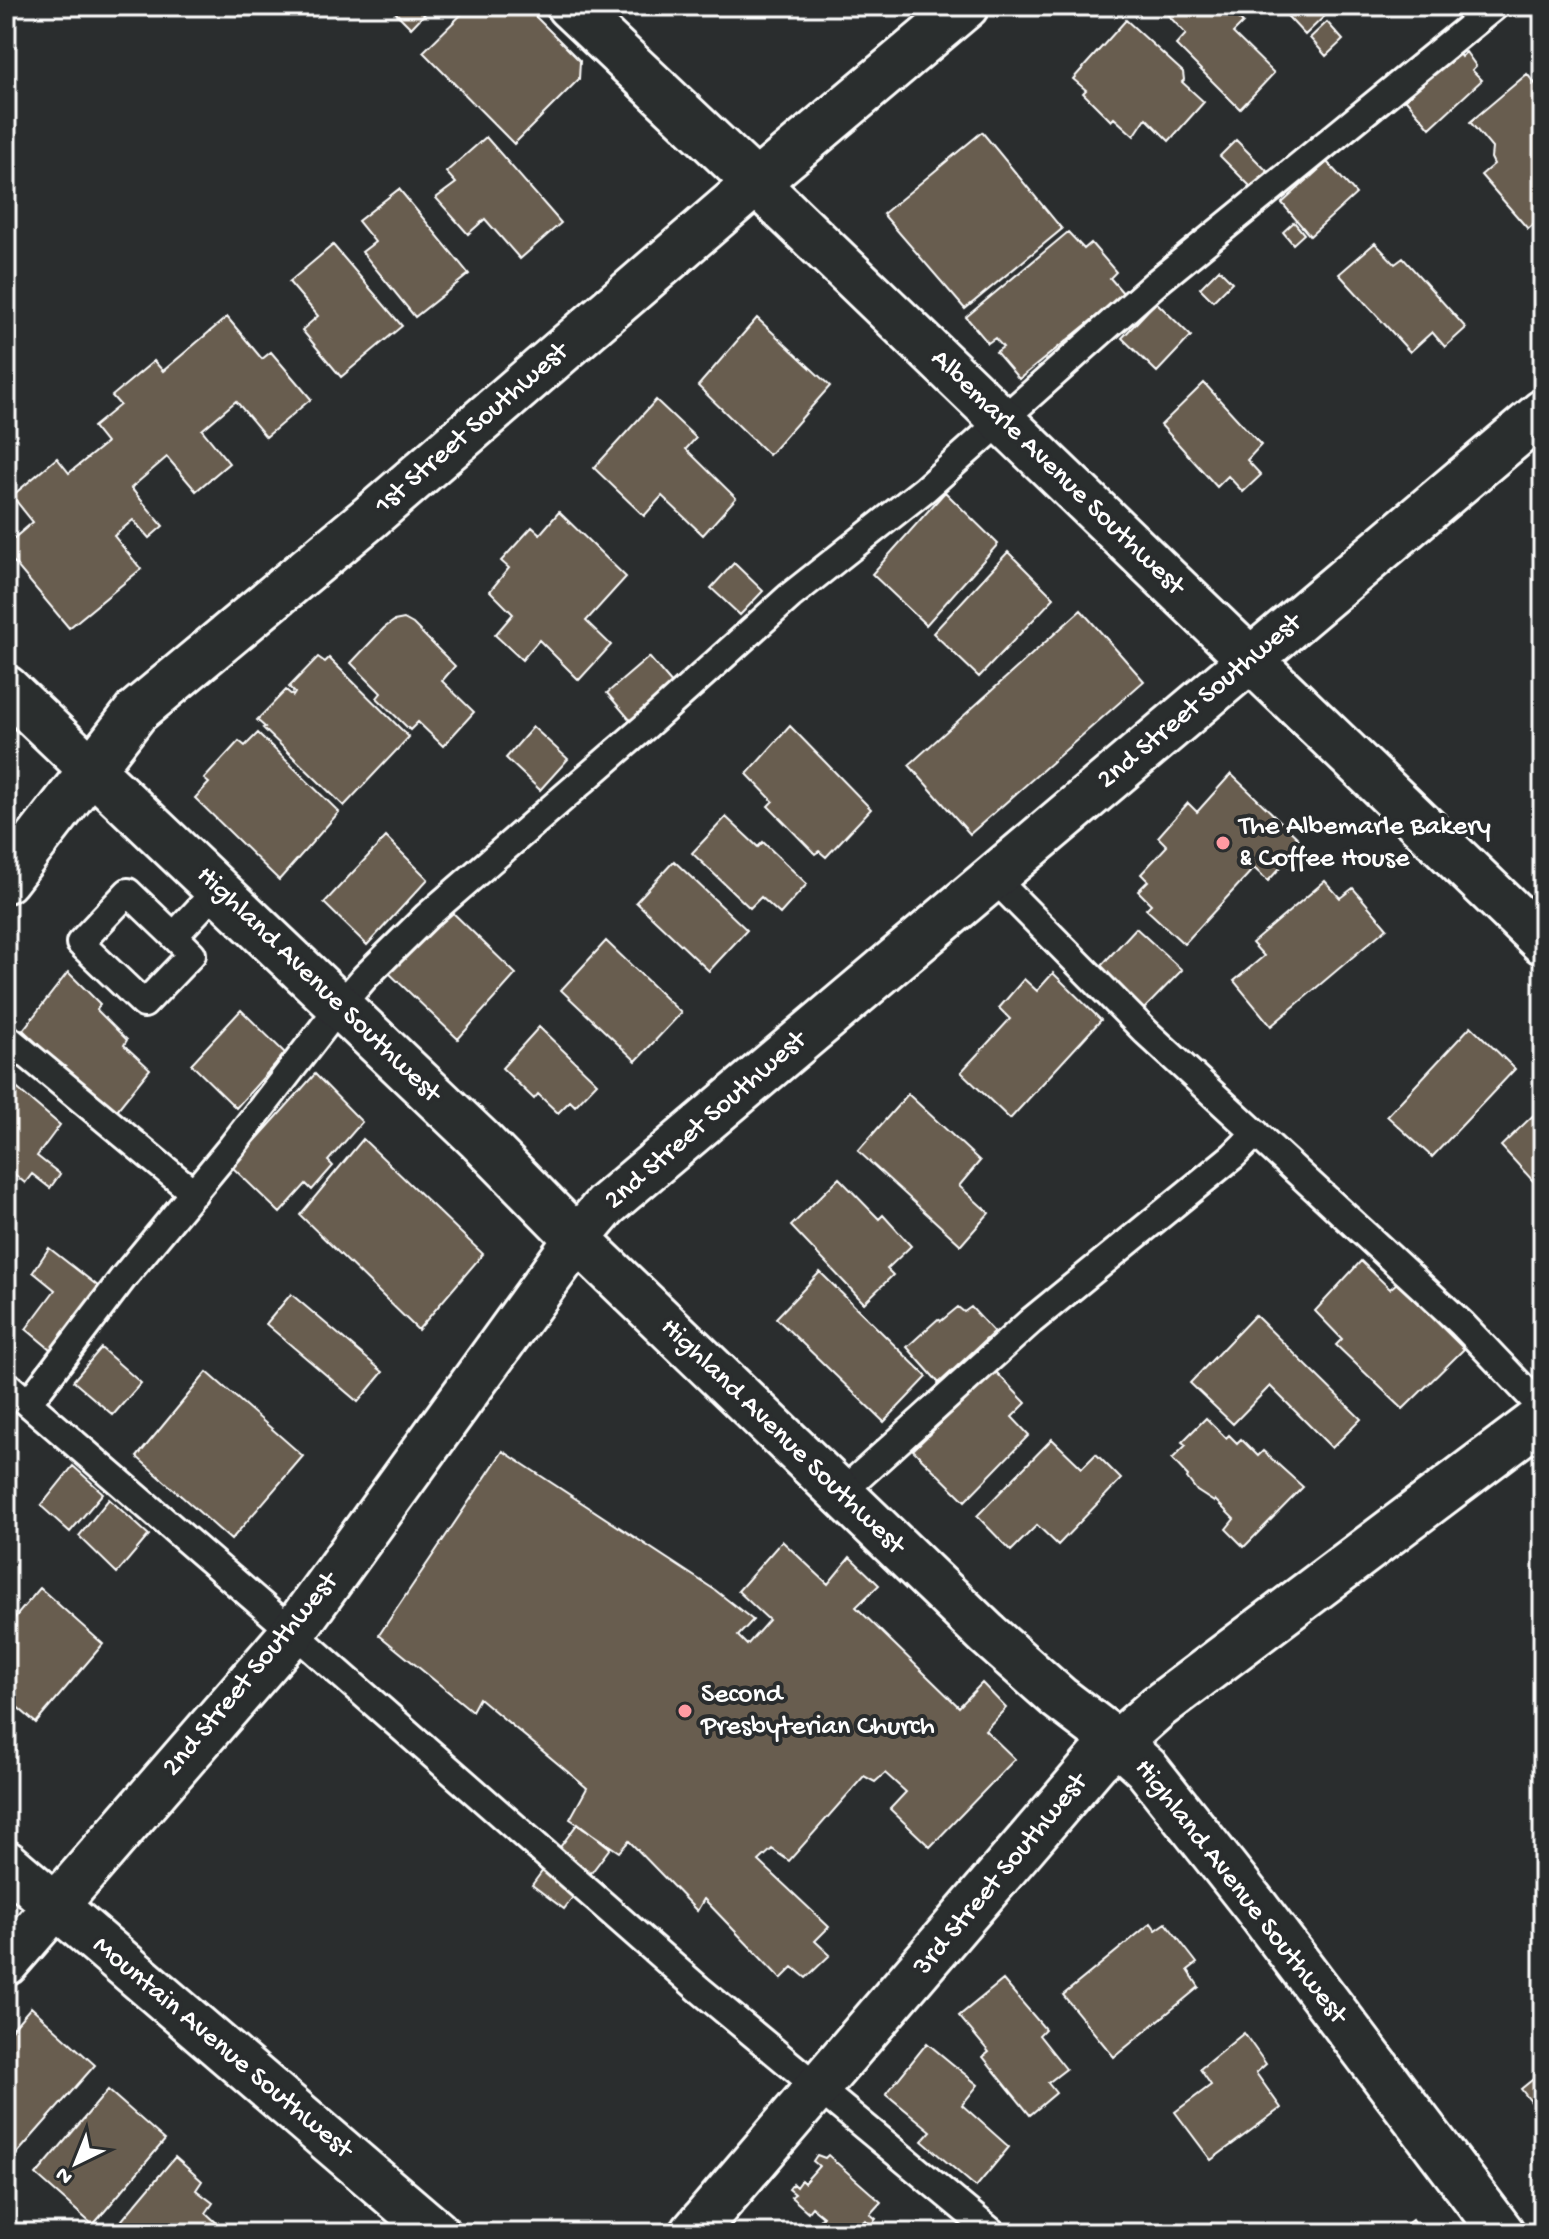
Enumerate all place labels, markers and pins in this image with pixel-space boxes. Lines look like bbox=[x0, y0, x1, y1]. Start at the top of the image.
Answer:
place label: The Albemarle Bakery & Coffee House bbox=[1237, 811, 1491, 876]
marker: The Albemarle Bakery & Coffee House bbox=[1214, 834, 1232, 852]
place label: Second Presbyterian Church bbox=[700, 1679, 935, 1744]
marker: Second Presbyterian Church bbox=[676, 1702, 694, 1720]

